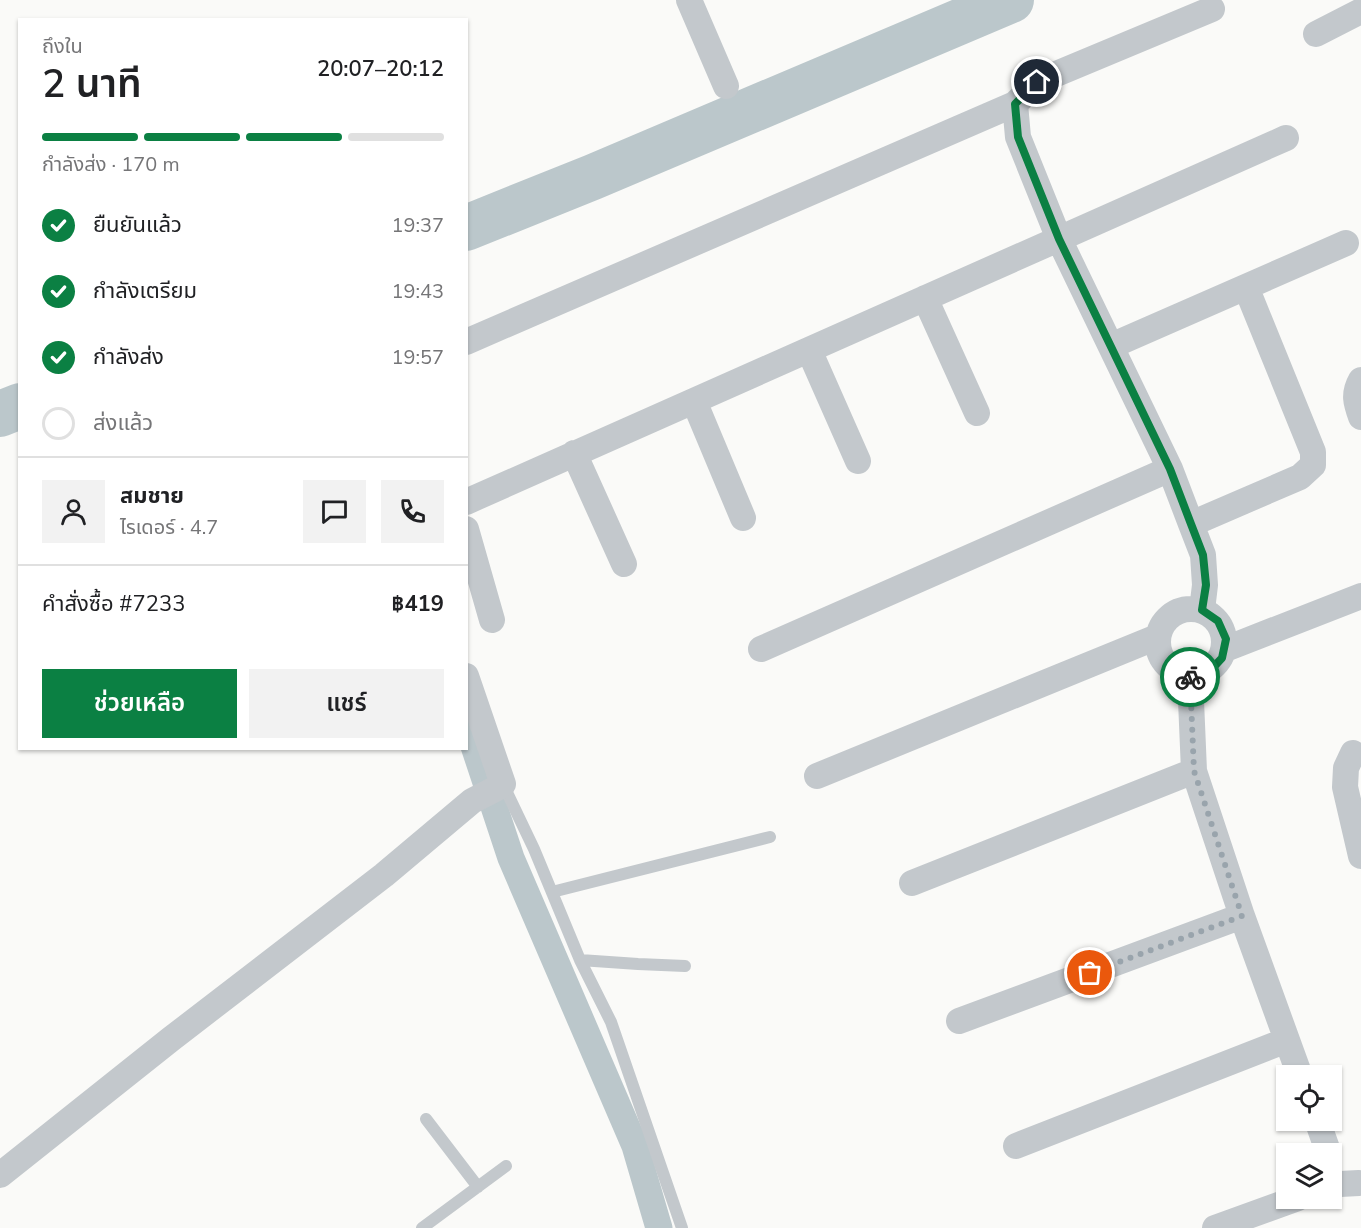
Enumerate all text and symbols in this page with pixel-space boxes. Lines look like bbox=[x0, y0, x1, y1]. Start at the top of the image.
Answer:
text: ถึงใน bbox=[42, 33, 83, 60]
text: 20:07–20:12 bbox=[317, 54, 444, 84]
pin bbox=[1011, 56, 1062, 107]
text: 2 นาที bbox=[42, 58, 142, 111]
icon: home bbox=[1020, 65, 1053, 98]
text: กำลังส่ง · 170 m bbox=[42, 151, 180, 178]
icon: check bbox=[42, 209, 75, 242]
text: ยืนยันแล้ว bbox=[93, 210, 182, 240]
text: 19:37 bbox=[391, 212, 444, 239]
icon: check bbox=[42, 275, 75, 308]
text: กำลังเตรียม bbox=[93, 276, 197, 306]
text: 19:43 bbox=[391, 278, 444, 305]
icon: check bbox=[42, 341, 75, 374]
text: กำลังส่ง bbox=[93, 342, 164, 372]
text: 19:57 bbox=[391, 344, 444, 371]
text: ส่งแล้ว bbox=[93, 408, 153, 438]
button: person bbox=[42, 480, 105, 543]
button: chat bbox=[303, 480, 366, 543]
button: phone bbox=[381, 480, 444, 543]
text: สมชาย bbox=[120, 481, 184, 511]
text: ไรเดอร์ · 4.7 bbox=[120, 514, 218, 541]
text: คำสั่งซื้อ #7233 bbox=[42, 589, 185, 619]
text: ฿419 bbox=[392, 589, 444, 619]
courier bbox=[1160, 647, 1220, 707]
icon: bike bbox=[1174, 661, 1207, 694]
button: ช่วยเหลือ bbox=[42, 669, 237, 738]
button: แชร์ bbox=[249, 669, 444, 738]
pin bbox=[1064, 947, 1115, 998]
icon: bag bbox=[1073, 956, 1106, 989]
map controls bbox=[1276, 1065, 1342, 1209]
button: locate bbox=[1276, 1065, 1342, 1131]
button: layers bbox=[1276, 1143, 1342, 1209]

